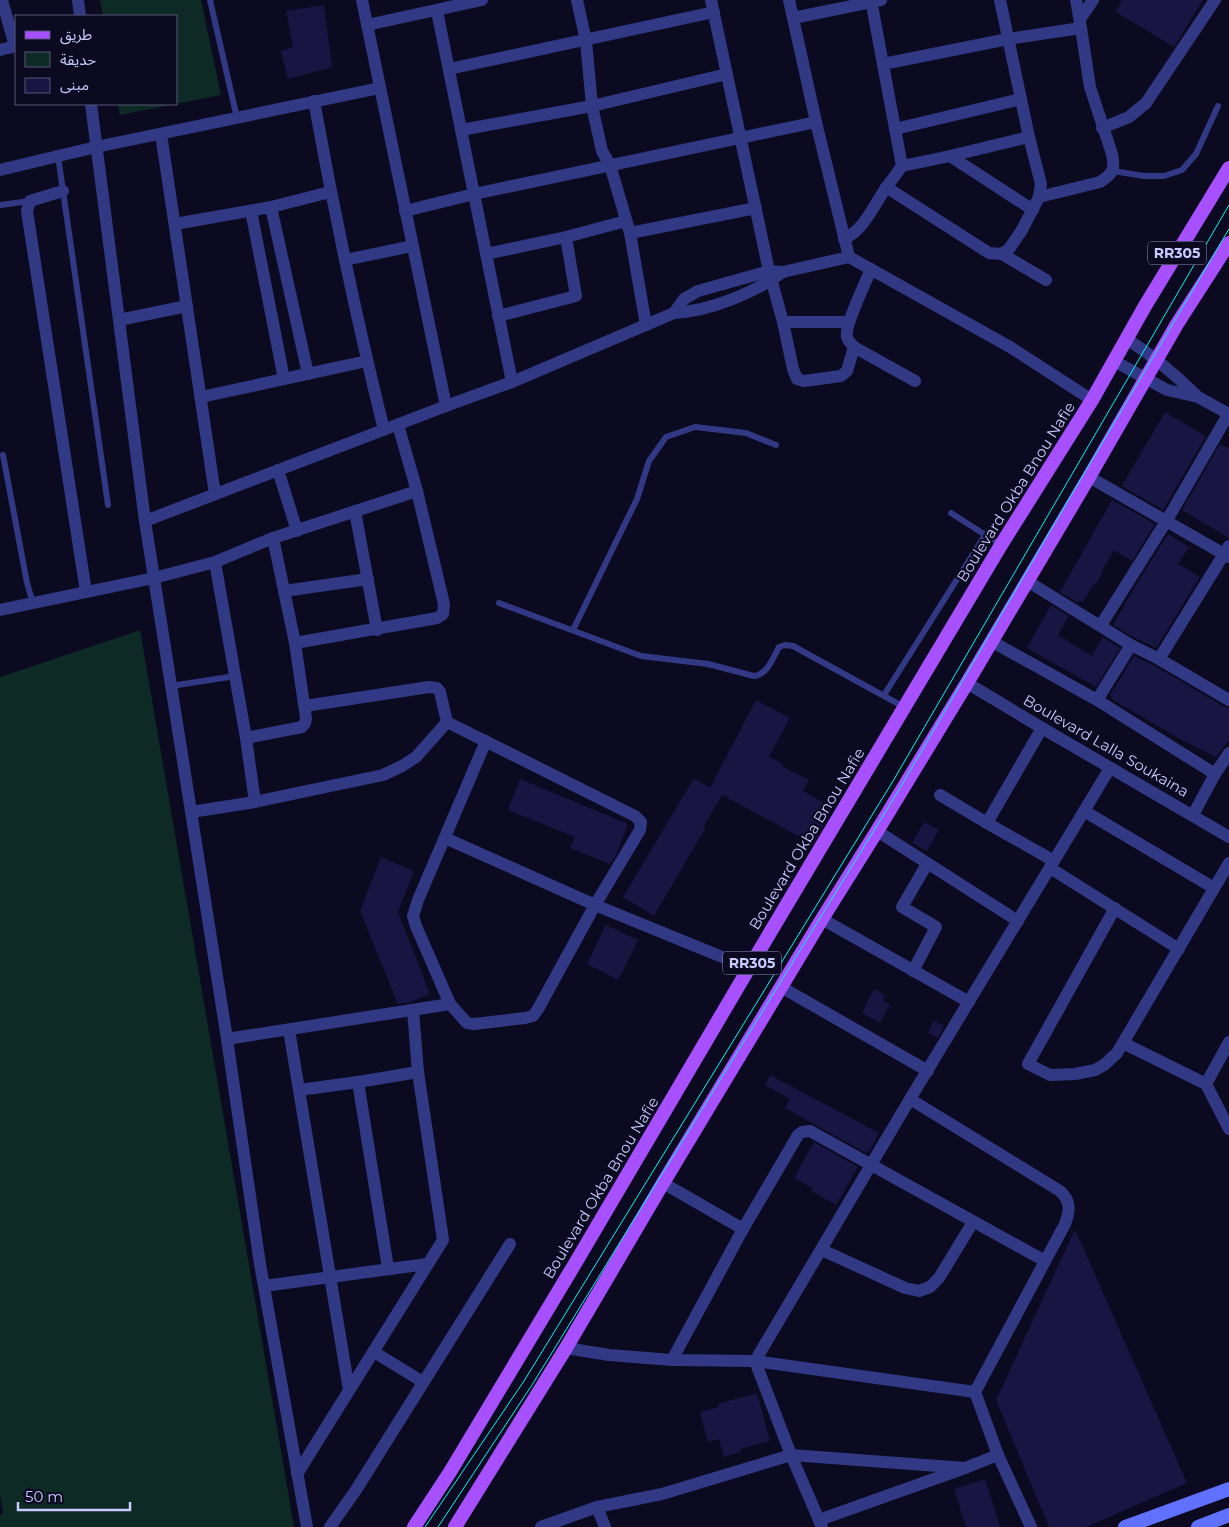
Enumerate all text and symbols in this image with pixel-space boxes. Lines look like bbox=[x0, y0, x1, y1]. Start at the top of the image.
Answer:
legend bbox=[15, 15, 178, 105]
text: طريق bbox=[60, 25, 92, 45]
text: حديقة bbox=[60, 50, 96, 69]
text: مبنى bbox=[60, 75, 89, 94]
road number: RR305 bbox=[1148, 242, 1206, 264]
street label: Boulevard Okba Bnou Nafie bbox=[952, 398, 1079, 585]
street label: Boulevard Lalla Soukaina bbox=[1020, 690, 1193, 801]
street label: Boulevard Okba Bnou Nafie bbox=[745, 744, 869, 933]
road number: RR305 bbox=[723, 951, 781, 974]
street label: Boulevard Okba Bnou Nafie bbox=[539, 1093, 663, 1282]
scale bar bbox=[18, 1480, 130, 1512]
text: 50 m bbox=[25, 1487, 63, 1506]

